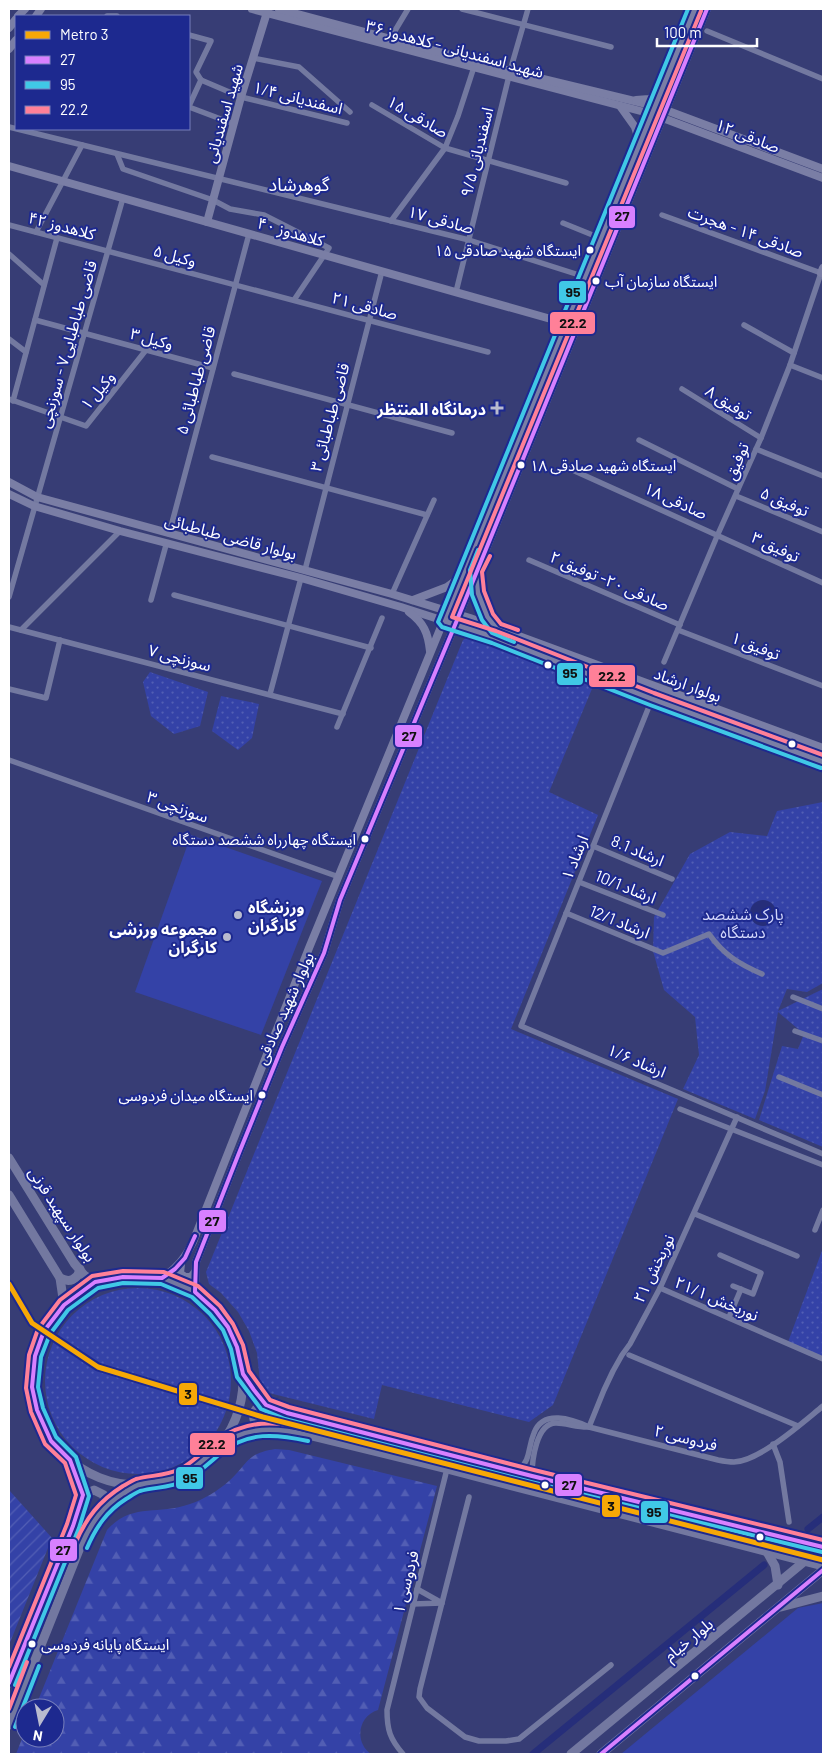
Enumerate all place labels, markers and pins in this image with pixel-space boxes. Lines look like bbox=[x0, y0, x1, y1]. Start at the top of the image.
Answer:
place label: ایستگاه شهید صادقی ۱۵ bbox=[435, 241, 581, 260]
marker: ایستگاه شهید صادقی ۱۵ bbox=[585, 245, 595, 255]
place label: ایستگاه سازمان آب bbox=[605, 272, 717, 291]
marker: ایستگاه سازمان آب bbox=[591, 276, 601, 286]
place label: درمانگاه المنتظر bbox=[376, 399, 486, 419]
marker: درمانگاه المنتظر bbox=[490, 401, 504, 415]
place label: ایستگاه شهید صادقی ۱۸ bbox=[530, 456, 676, 475]
marker: ایستگاه شهید صادقی ۱۸ bbox=[516, 460, 526, 470]
unlabelled marker bbox=[543, 660, 553, 670]
unlabelled marker bbox=[787, 739, 797, 749]
place label: ایستگاه چهارراه ششصد دستگاه bbox=[172, 830, 356, 850]
marker: ایستگاه چهارراه ششصد دستگاه bbox=[360, 834, 370, 844]
place label: ورزشگاه کارگران bbox=[248, 897, 305, 935]
marker: ورزشگاه کارگران bbox=[232, 909, 244, 921]
place label: مجموعه ورزشی کارگران bbox=[109, 919, 218, 957]
marker: مجموعه ورزشی کارگران bbox=[221, 931, 233, 943]
place label: ایستگاه میدان فردوسی bbox=[118, 1086, 253, 1105]
marker: ایستگاه میدان فردوسی bbox=[257, 1090, 267, 1100]
unlabelled marker bbox=[540, 1480, 550, 1490]
unlabelled marker bbox=[755, 1532, 765, 1542]
place label: ایستگاه پایانه فردوسی bbox=[41, 1635, 169, 1655]
marker: ایستگاه پایانه فردوسی bbox=[27, 1639, 37, 1649]
unlabelled marker bbox=[690, 1671, 700, 1681]

